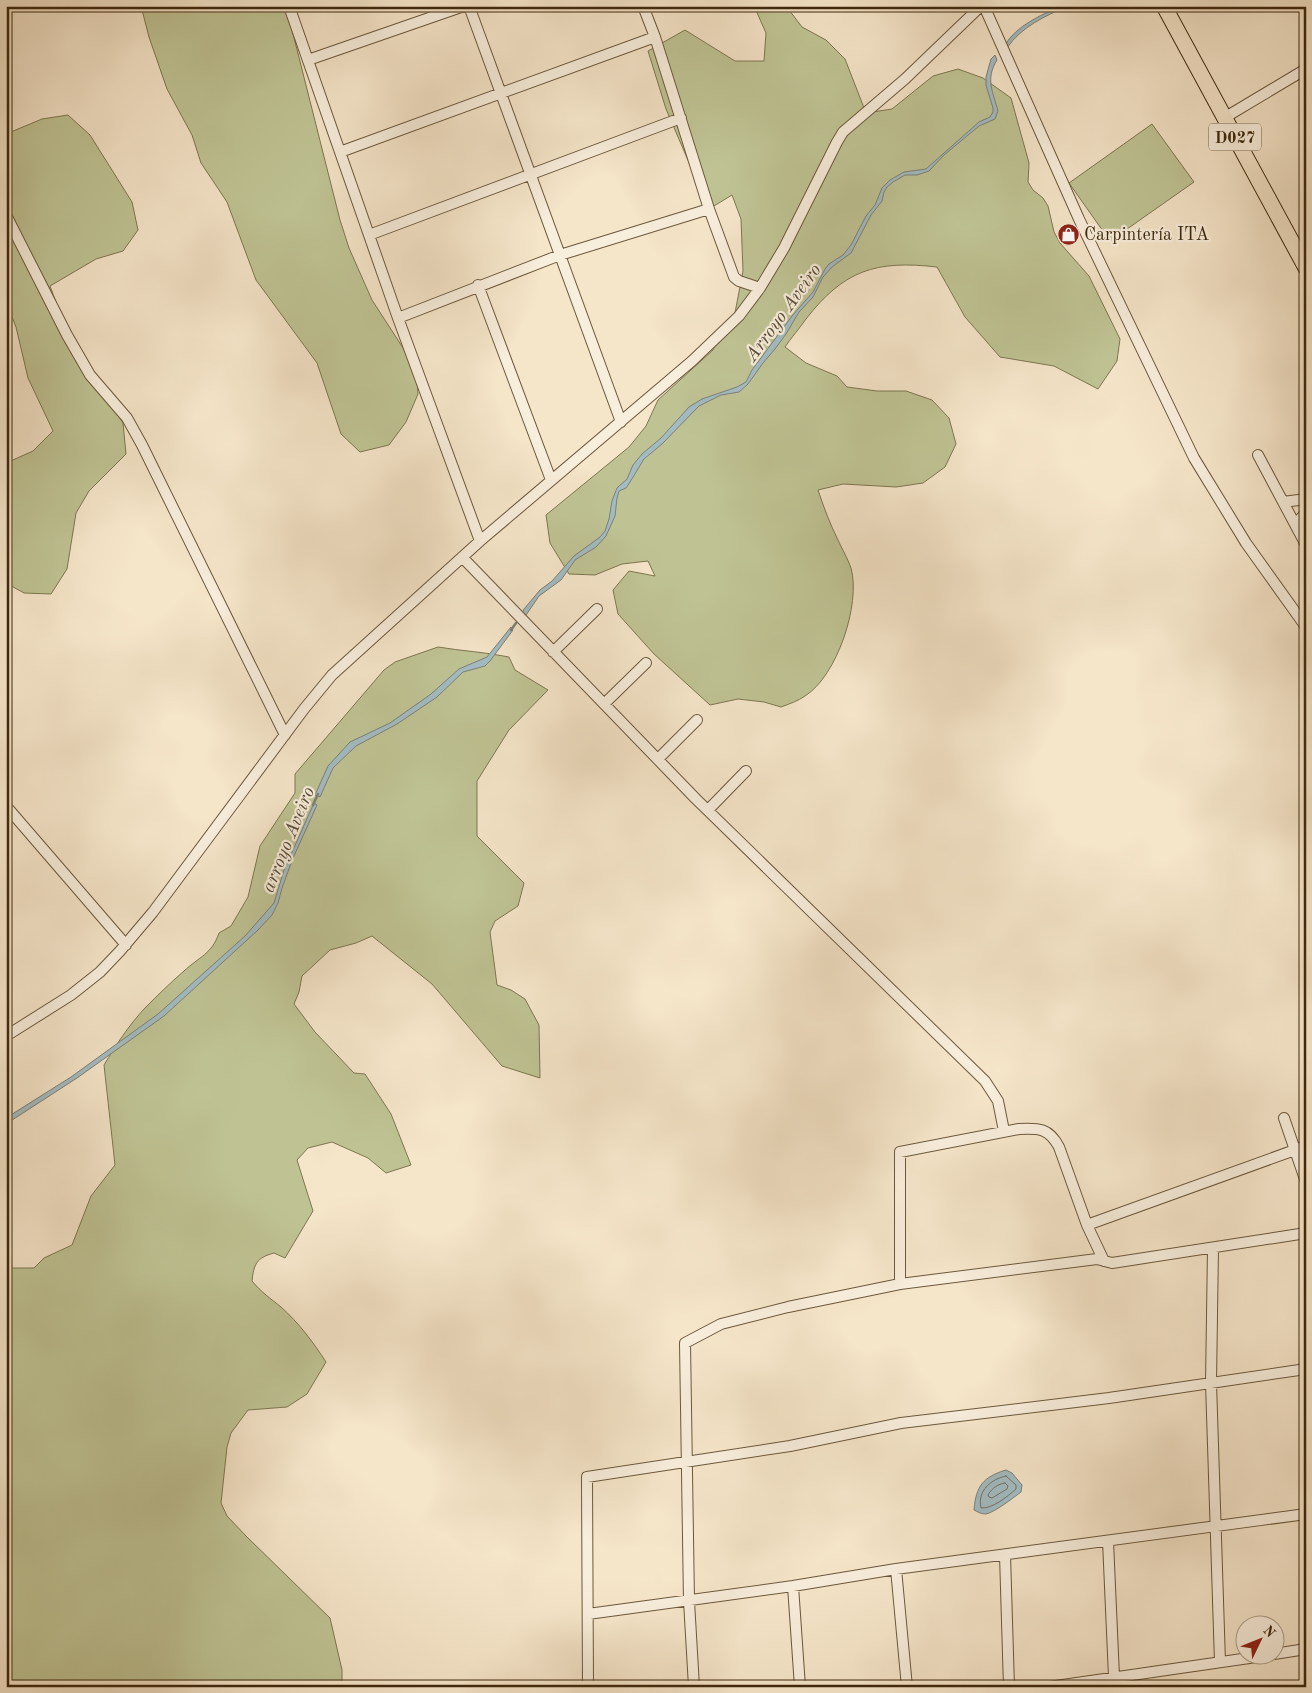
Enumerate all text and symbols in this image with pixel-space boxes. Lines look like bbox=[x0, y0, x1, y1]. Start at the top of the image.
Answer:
road number: D027 bbox=[1209, 124, 1261, 150]
shop icon: Carpintería ITA bbox=[1056, 222, 1080, 246]
place label: Carpintería ITA bbox=[1084, 226, 1209, 244]
water label: Arroyo Aveiro bbox=[742, 261, 826, 367]
water label: arroyo Aveiro bbox=[260, 784, 319, 895]
north arrow bbox=[1234, 1616, 1284, 1666]
text: N bbox=[1260, 1623, 1278, 1641]

